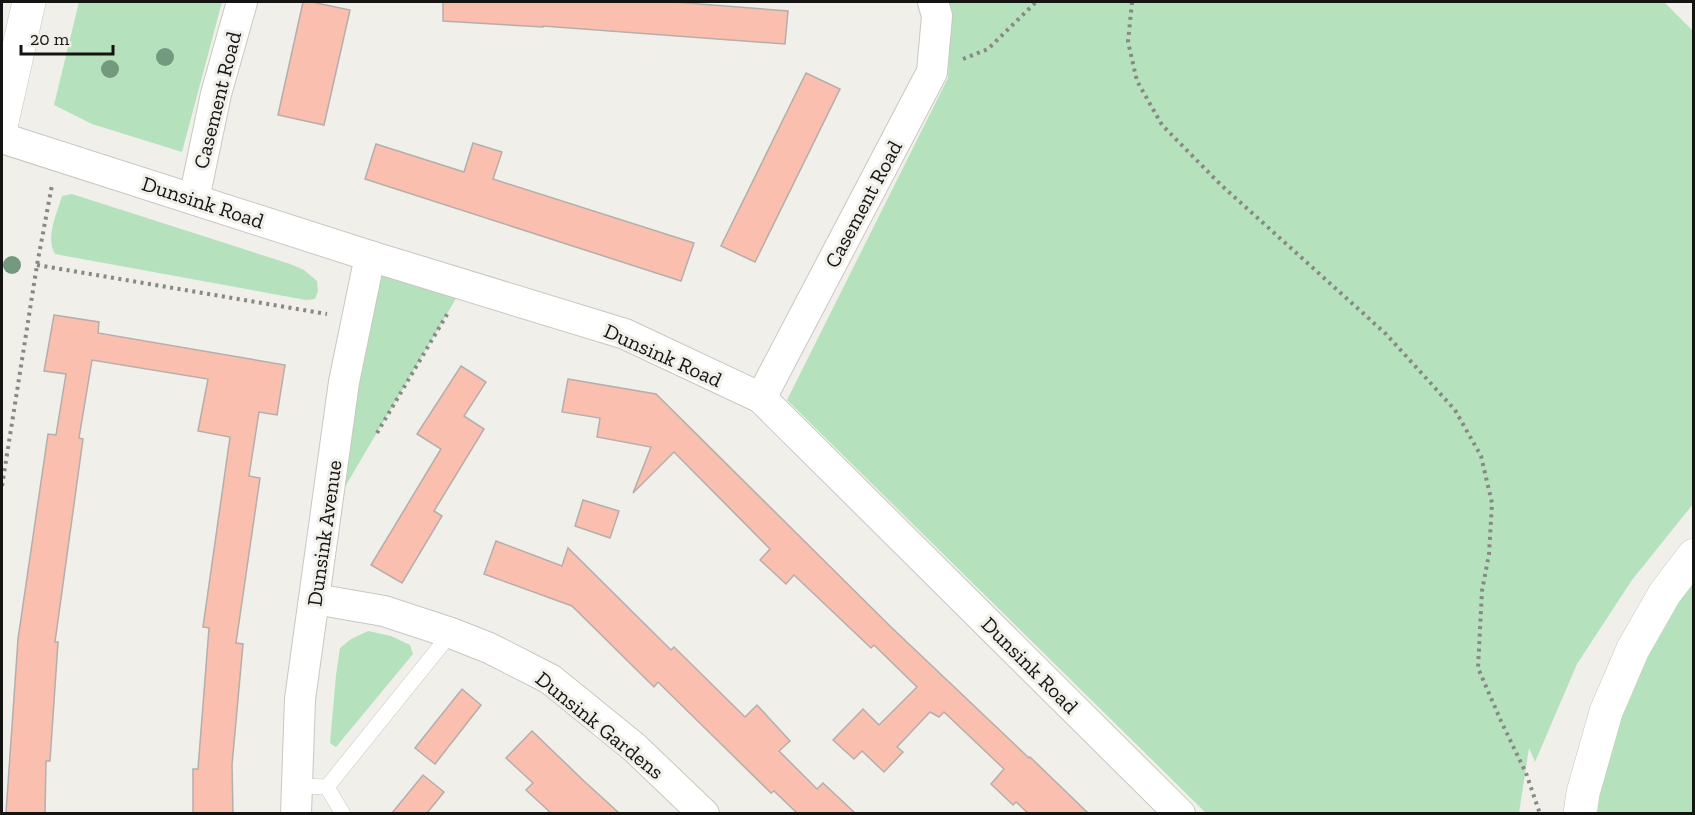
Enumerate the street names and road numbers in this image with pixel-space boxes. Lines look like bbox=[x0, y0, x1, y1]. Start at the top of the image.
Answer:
street label: Casement Road bbox=[188, 28, 246, 171]
street label: Casement Road bbox=[819, 136, 907, 272]
street label: Dunsink Road bbox=[139, 171, 267, 234]
street label: Dunsink Road bbox=[600, 318, 726, 392]
street label: Dunsink Avenue bbox=[301, 458, 347, 608]
street label: Dunsink Road bbox=[976, 611, 1084, 719]
street label: Dunsink Gardens bbox=[531, 666, 669, 784]

